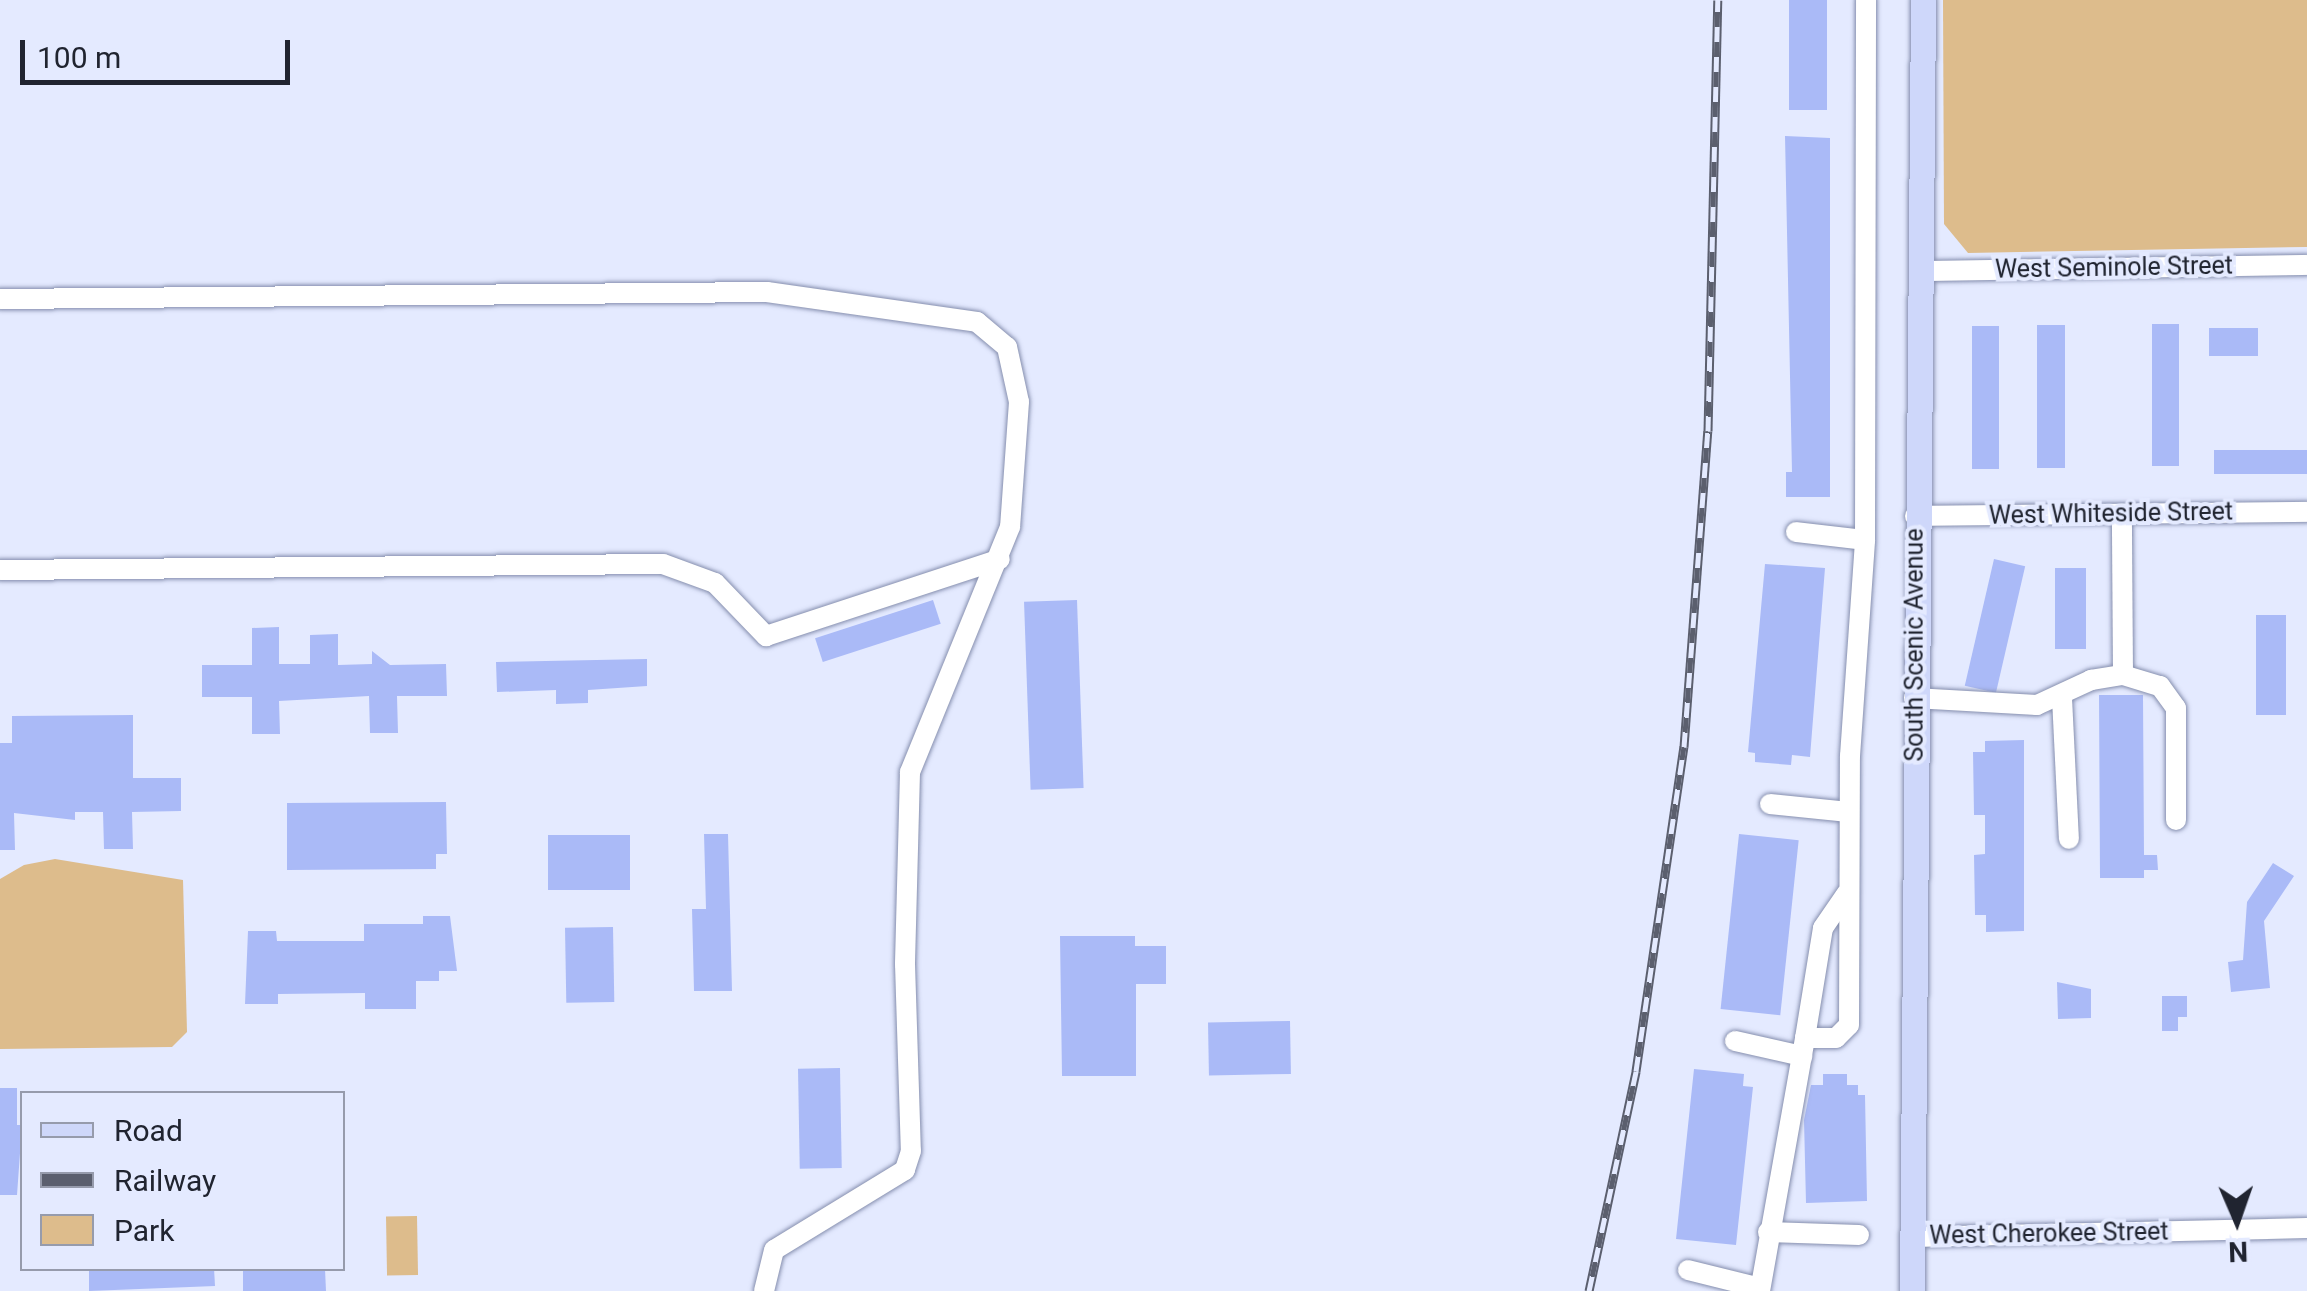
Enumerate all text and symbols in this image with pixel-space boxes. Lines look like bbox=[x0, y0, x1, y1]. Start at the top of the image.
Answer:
scale bar bbox=[25, 20, 295, 82]
text: 100 m bbox=[37, 40, 121, 75]
street label: West Seminole Street bbox=[1995, 251, 2233, 285]
street label: West Whiteside Street bbox=[1989, 497, 2233, 531]
street label: South Scenic Avenue bbox=[1900, 528, 1930, 762]
legend bbox=[20, 1091, 345, 1271]
text: Road bbox=[114, 1113, 183, 1148]
text: Railway bbox=[114, 1163, 216, 1198]
north arrow bbox=[2187, 1171, 2287, 1271]
text: Park bbox=[114, 1213, 174, 1248]
street label: West Cherokee Street bbox=[1929, 1217, 2169, 1251]
text: N bbox=[2228, 1235, 2249, 1268]

